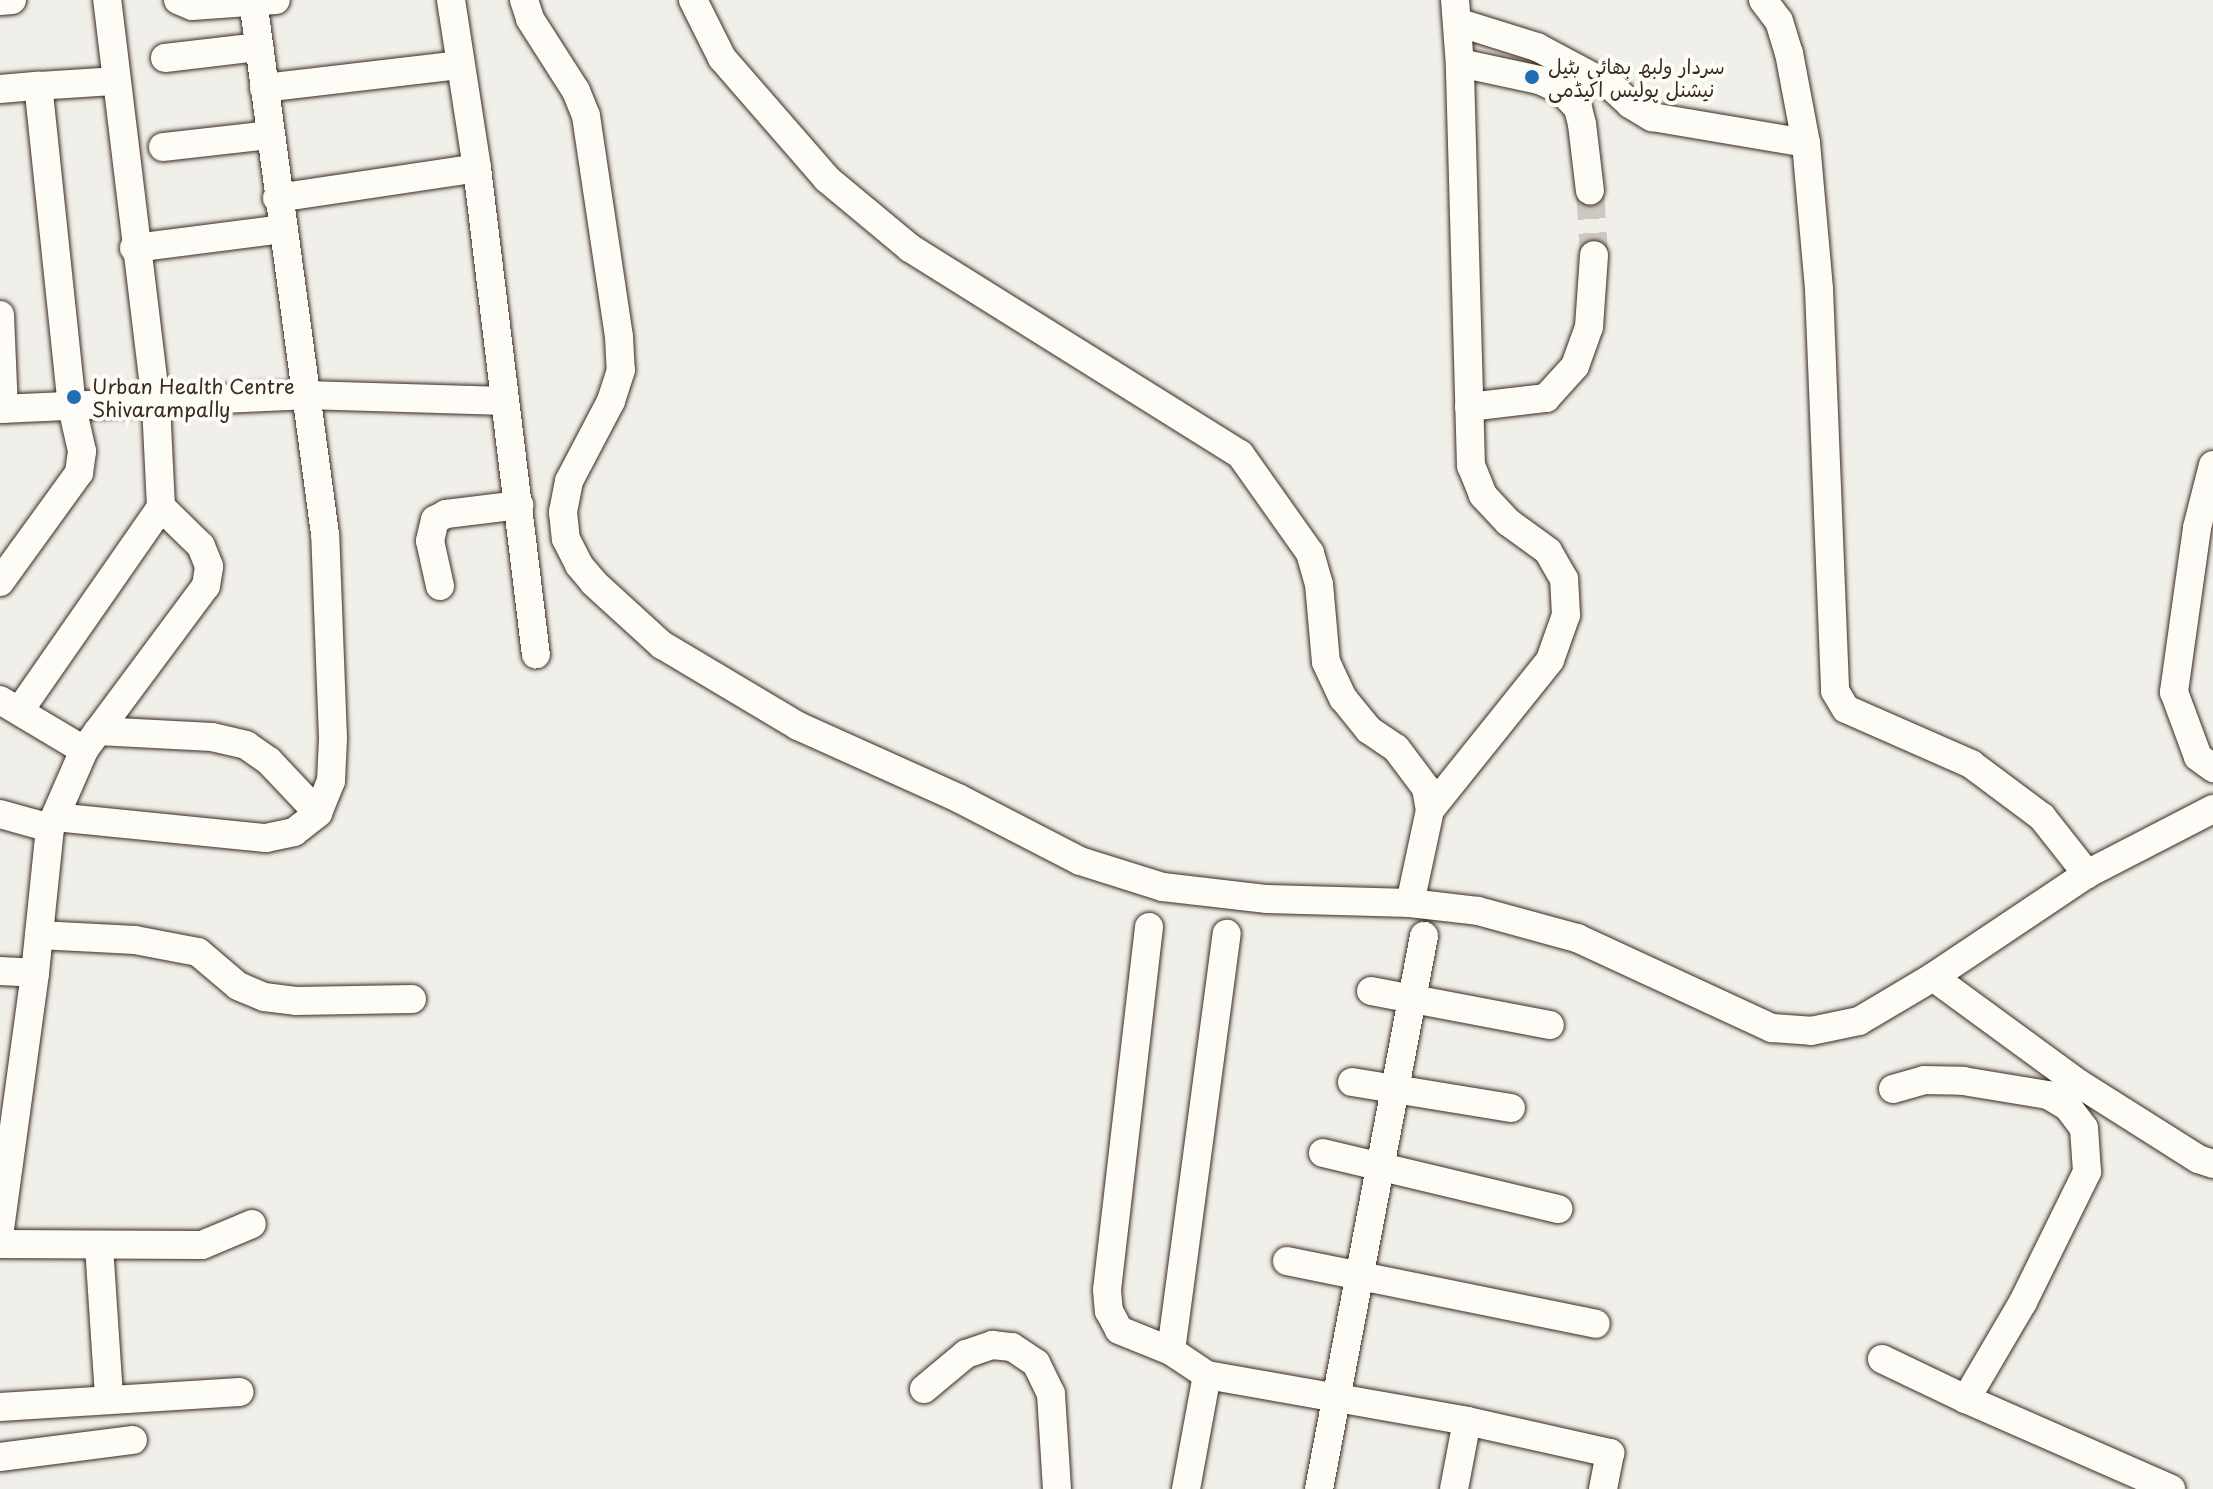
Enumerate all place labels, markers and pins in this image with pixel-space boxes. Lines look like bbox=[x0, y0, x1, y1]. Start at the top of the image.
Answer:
place label: سردار ولبھ بھائی پٹیل نیشنل پولیس اکیڈمی bbox=[1548, 54, 1725, 101]
marker: سردار ولبھ بھائی پٹیل نیشنل پولیس اکیڈمی bbox=[1523, 68, 1541, 86]
place label: Urban Health Centre Shivarampally bbox=[92, 374, 297, 421]
marker: Urban Health Centre Shivarampally bbox=[63, 386, 85, 408]

